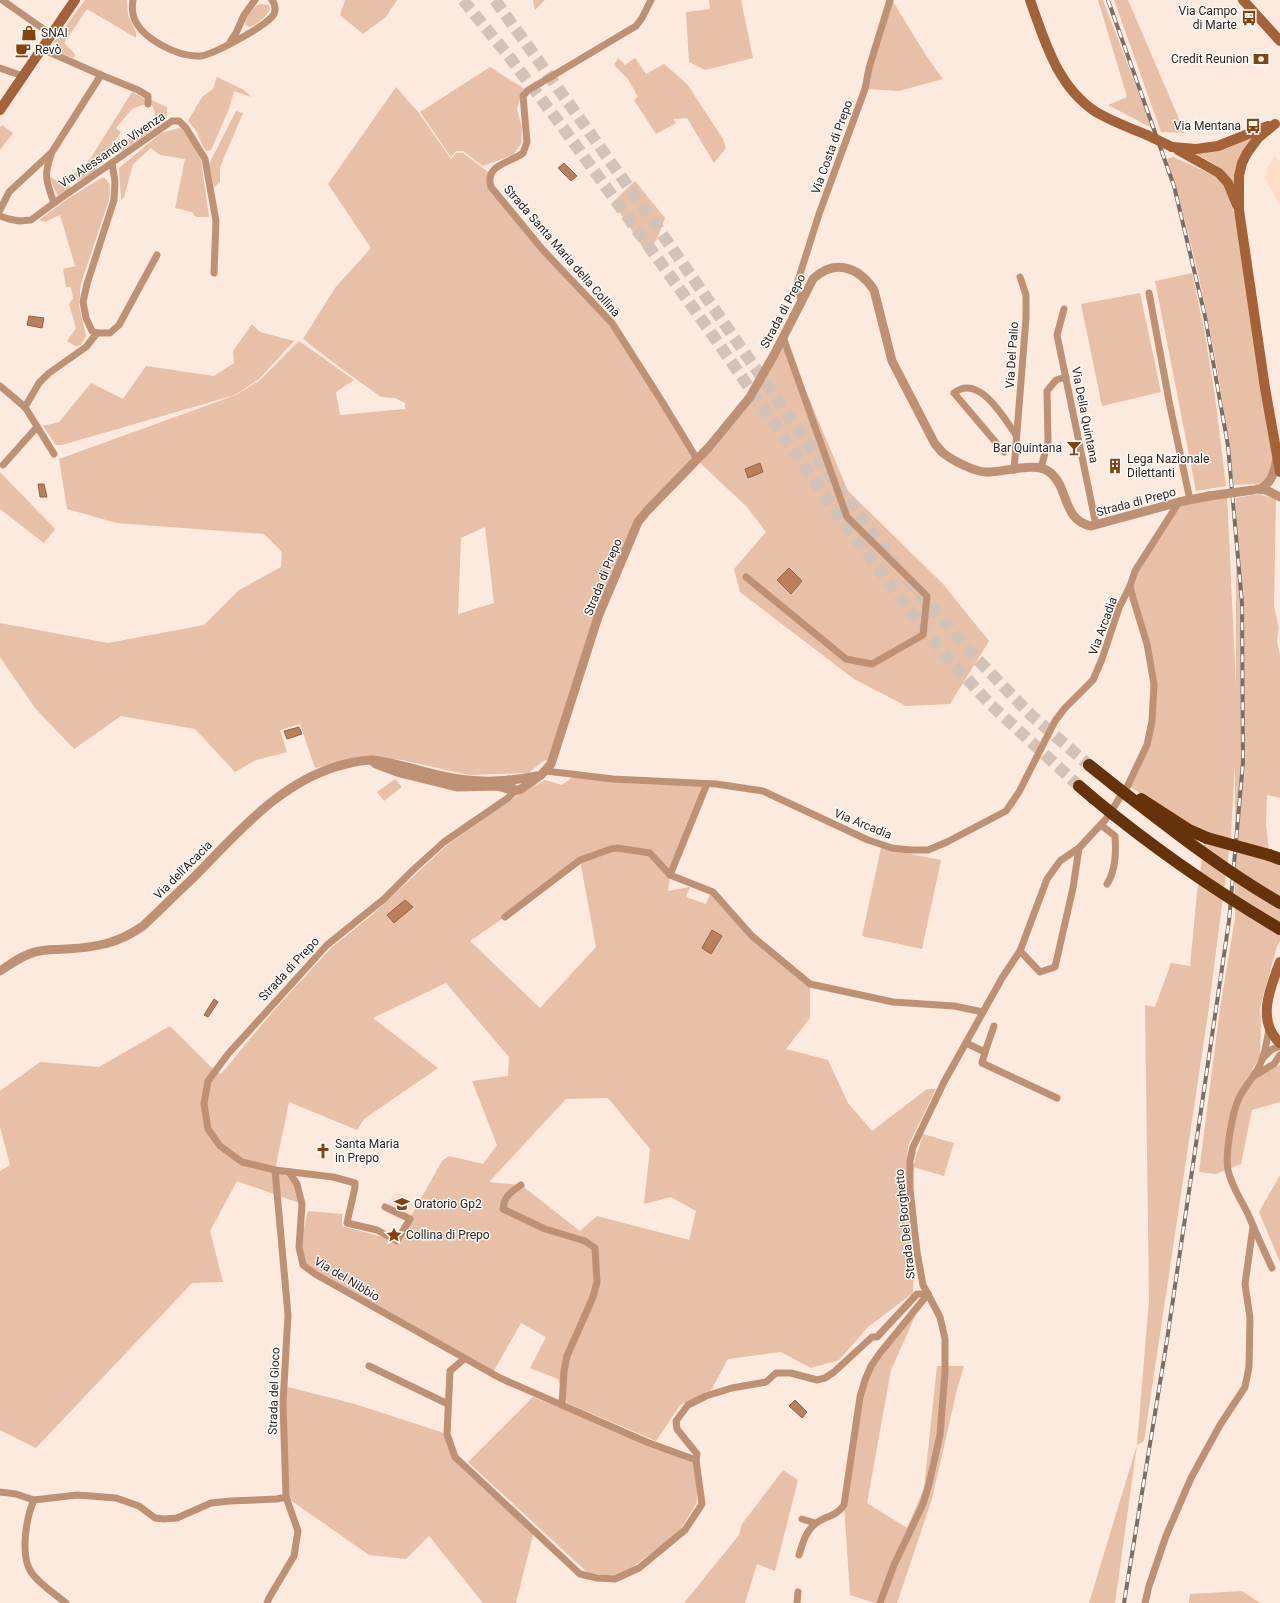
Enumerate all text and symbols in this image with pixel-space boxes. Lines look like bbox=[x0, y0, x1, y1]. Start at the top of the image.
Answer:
place label: Via Campo di Marte bbox=[1178, 4, 1237, 32]
bus stop icon: Via Campo di Marte bbox=[1240, 9, 1258, 27]
shop icon: SNAI bbox=[20, 24, 38, 42]
place label: SNAI bbox=[41, 26, 68, 40]
cafe icon: Revò bbox=[14, 41, 32, 59]
place label: Revò bbox=[35, 43, 61, 57]
bank icon: Credit Reunion bbox=[1252, 50, 1270, 68]
place label: Credit Reunion bbox=[1171, 52, 1249, 66]
street label: Via Costa di Prepo bbox=[809, 98, 855, 196]
street label: Via Alessandro Vivenza bbox=[56, 109, 168, 191]
bus stop icon: Via Mentana bbox=[1244, 117, 1262, 135]
place label: Via Mentana bbox=[1174, 119, 1241, 133]
street label: Strada Santa Maria della Collina bbox=[501, 182, 623, 320]
street label: Strada di Prepo bbox=[758, 271, 808, 350]
street label: Via Del Palio bbox=[1003, 321, 1021, 389]
street label: Via Della Quintana bbox=[1069, 366, 1101, 464]
bar icon: Bar Quintana bbox=[1065, 439, 1083, 457]
place label: Bar Quintana bbox=[993, 441, 1062, 455]
place label: Lega Nazionale Dilettanti bbox=[1127, 452, 1209, 480]
building icon: Lega Nazionale Dilettanti bbox=[1106, 457, 1124, 475]
street label: Strada di Prepo bbox=[1095, 485, 1177, 519]
street label: Strada di Prepo bbox=[581, 536, 625, 618]
street label: Via Arcadia bbox=[1086, 595, 1120, 657]
street label: Via Arcadia bbox=[832, 806, 894, 842]
street label: Via dell'Acacia bbox=[151, 838, 215, 902]
street label: Strada di Prepo bbox=[256, 934, 322, 1004]
place label: Santa Maria in Prepo bbox=[335, 1137, 399, 1165]
church icon: Santa Maria in Prepo bbox=[314, 1142, 332, 1160]
street label: Strada Del Borghetto bbox=[892, 1168, 918, 1280]
school or university icon: Oratorio Gp2 bbox=[393, 1195, 411, 1213]
place label: Oratorio Gp2 bbox=[414, 1197, 482, 1211]
place icon: Collina di Prepo bbox=[385, 1226, 403, 1244]
place label: Collina di Prepo bbox=[406, 1228, 490, 1242]
street label: Via del Nibbio bbox=[312, 1254, 382, 1304]
street label: Strada del Gioco bbox=[265, 1347, 283, 1435]

